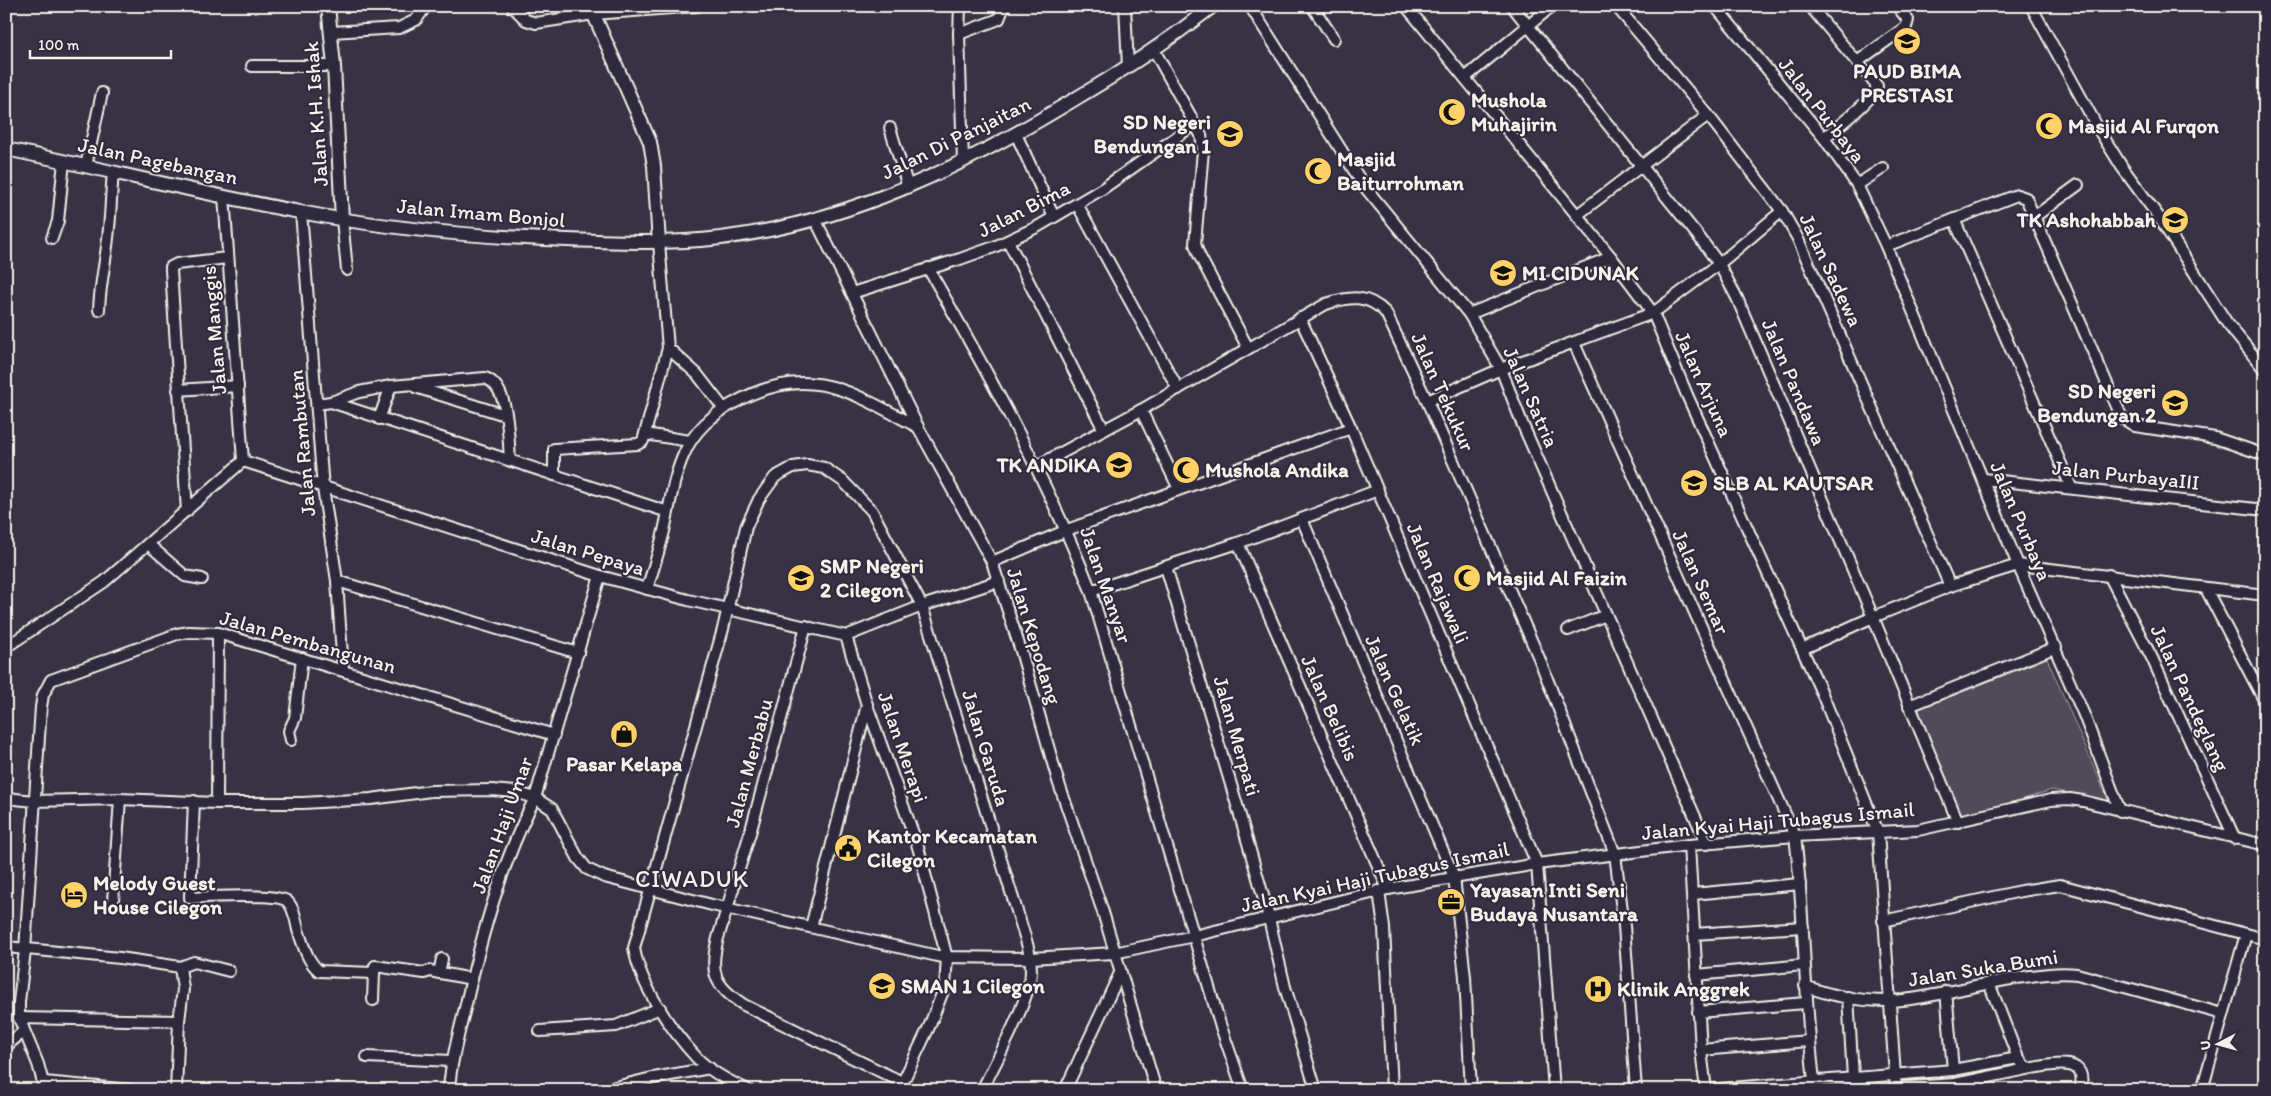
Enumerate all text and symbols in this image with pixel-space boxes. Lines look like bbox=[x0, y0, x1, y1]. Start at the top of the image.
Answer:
school or university icon: PAUD BIMA PRESTASI bbox=[1892, 26, 1922, 56]
scale bar bbox=[30, 28, 171, 60]
text: 100 m bbox=[38, 36, 80, 54]
street label: Jalan K.H. Ishak bbox=[298, 41, 333, 187]
street label: Jalan Purbaya bbox=[1773, 52, 1871, 167]
place label: PAUD BIMA PRESTASI bbox=[1853, 58, 1962, 107]
place label: Mushola Muhajirin bbox=[1471, 87, 1557, 137]
street label: Jalan Di Panjaitan bbox=[877, 91, 1035, 185]
mosque icon: Mushola Muhajirin bbox=[1437, 97, 1467, 127]
place label: SD Negeri Bendungan 1 bbox=[1094, 109, 1211, 159]
mosque icon: Masjid Al Furqon bbox=[2034, 111, 2064, 141]
place label: Masjid Al Furqon bbox=[2068, 113, 2219, 139]
school or university icon: SD Negeri Bendungan 1 bbox=[1215, 119, 1245, 149]
street label: Jalan Pagebangan bbox=[76, 131, 240, 190]
place label: Masjid Baiturrohman bbox=[1337, 146, 1464, 195]
mosque icon: Masjid Baiturrohman bbox=[1303, 156, 1333, 186]
street label: Jalan Bima bbox=[973, 175, 1074, 242]
street label: Jalan Imam Bonjol bbox=[396, 193, 566, 232]
school or university icon: TK Ashohabbah bbox=[2160, 205, 2190, 235]
place label: TK Ashohabbah bbox=[2016, 207, 2157, 232]
street label: Jalan Sadewa bbox=[1794, 209, 1869, 330]
school or university icon: MI CIDUNAK bbox=[1488, 258, 1518, 288]
place label: MI CIDUNAK bbox=[1522, 260, 1639, 285]
street label: Jalan Manggis bbox=[195, 265, 232, 395]
street label: Jalan Pandawa bbox=[1757, 315, 1832, 449]
street label: Jalan Arjuna bbox=[1670, 327, 1739, 441]
street label: Jalan Tekukur bbox=[1406, 328, 1481, 455]
street label: Jalan Satria bbox=[1498, 343, 1565, 451]
street label: Jalan Rambutan bbox=[283, 369, 320, 517]
place label: SD Negeri Bendungan 2 bbox=[2037, 378, 2156, 428]
school or university icon: SD Negeri Bendungan 2 bbox=[2160, 388, 2190, 418]
school or university icon: TK ANDIKA bbox=[1104, 450, 1134, 480]
place label: TK ANDIKA bbox=[996, 452, 1101, 477]
street label: Jalan PurbayaIII bbox=[2051, 454, 2201, 495]
mosque icon: Mushola Andika bbox=[1171, 455, 1201, 485]
place label: Mushola Andika bbox=[1205, 457, 1349, 482]
street label: Jalan Purbaya bbox=[1985, 457, 2058, 584]
school or university icon: SLB AL KAUTSAR bbox=[1679, 468, 1709, 498]
place label: SLB AL KAUTSAR bbox=[1713, 470, 1874, 495]
street label: Jalan Rajawali bbox=[1402, 519, 1475, 647]
street label: Jalan Pepaya bbox=[528, 522, 648, 581]
street label: Jalan Manyar bbox=[1075, 523, 1138, 646]
street label: Jalan Semar bbox=[1667, 526, 1736, 639]
place label: SMP Negeri 2 Cilegon bbox=[820, 553, 924, 603]
school or university icon: SMP Negeri 2 Cilegon bbox=[786, 563, 816, 593]
mosque icon: Masjid Al Faizin bbox=[1452, 563, 1482, 593]
street label: Jalan Kepodang bbox=[1002, 564, 1067, 708]
place label: Masjid Al Faizin bbox=[1486, 565, 1627, 591]
street label: Jalan Pembangunan bbox=[217, 604, 399, 679]
street label: Jalan Pandeglang bbox=[2146, 621, 2235, 775]
street label: Jalan Gelatik bbox=[1360, 631, 1431, 749]
street label: Jalan Belibis bbox=[1296, 651, 1365, 765]
street label: Jalan Merpati bbox=[1208, 673, 1267, 799]
street label: Jalan Garuda bbox=[957, 687, 1016, 809]
street label: Jalan Merapi bbox=[873, 688, 934, 806]
street label: Jalan Merbabu bbox=[719, 696, 778, 830]
shop icon: Pasar Kelapa bbox=[609, 719, 639, 749]
place label: Pasar Kelapa bbox=[566, 751, 683, 777]
street label: Jalan Haji Umar bbox=[465, 753, 538, 897]
street label: Jalan Kyai Haji Tubagus Ismail bbox=[1640, 796, 1916, 845]
place label: Kantor Kecamatan Cilegon bbox=[867, 823, 1037, 873]
public building icon: Kantor Kecamatan Cilegon bbox=[833, 833, 863, 863]
street label: Jalan Kyai Haji Tubagus Ismail bbox=[1238, 836, 1512, 917]
district label: CIWADUK bbox=[635, 864, 749, 893]
place label: Melody Guest House Cilegon bbox=[93, 870, 222, 920]
place label: Yayasan Inti Seni Budaya Nusantara bbox=[1469, 877, 1639, 927]
hotel icon: Melody Guest House Cilegon bbox=[59, 880, 89, 910]
office icon: Yayasan Inti Seni Budaya Nusantara bbox=[1436, 887, 1466, 917]
street label: Jalan Suka Bumi bbox=[1906, 943, 2060, 992]
school or university icon: SMAN 1 Cilegon bbox=[867, 971, 897, 1001]
place label: SMAN 1 Cilegon bbox=[901, 973, 1045, 999]
hospital icon: Klinik Anggrek bbox=[1583, 974, 1613, 1004]
place label: Klinik Anggrek bbox=[1617, 976, 1750, 1002]
north arrow bbox=[2194, 1018, 2244, 1068]
text: U bbox=[2197, 1040, 2215, 1051]

